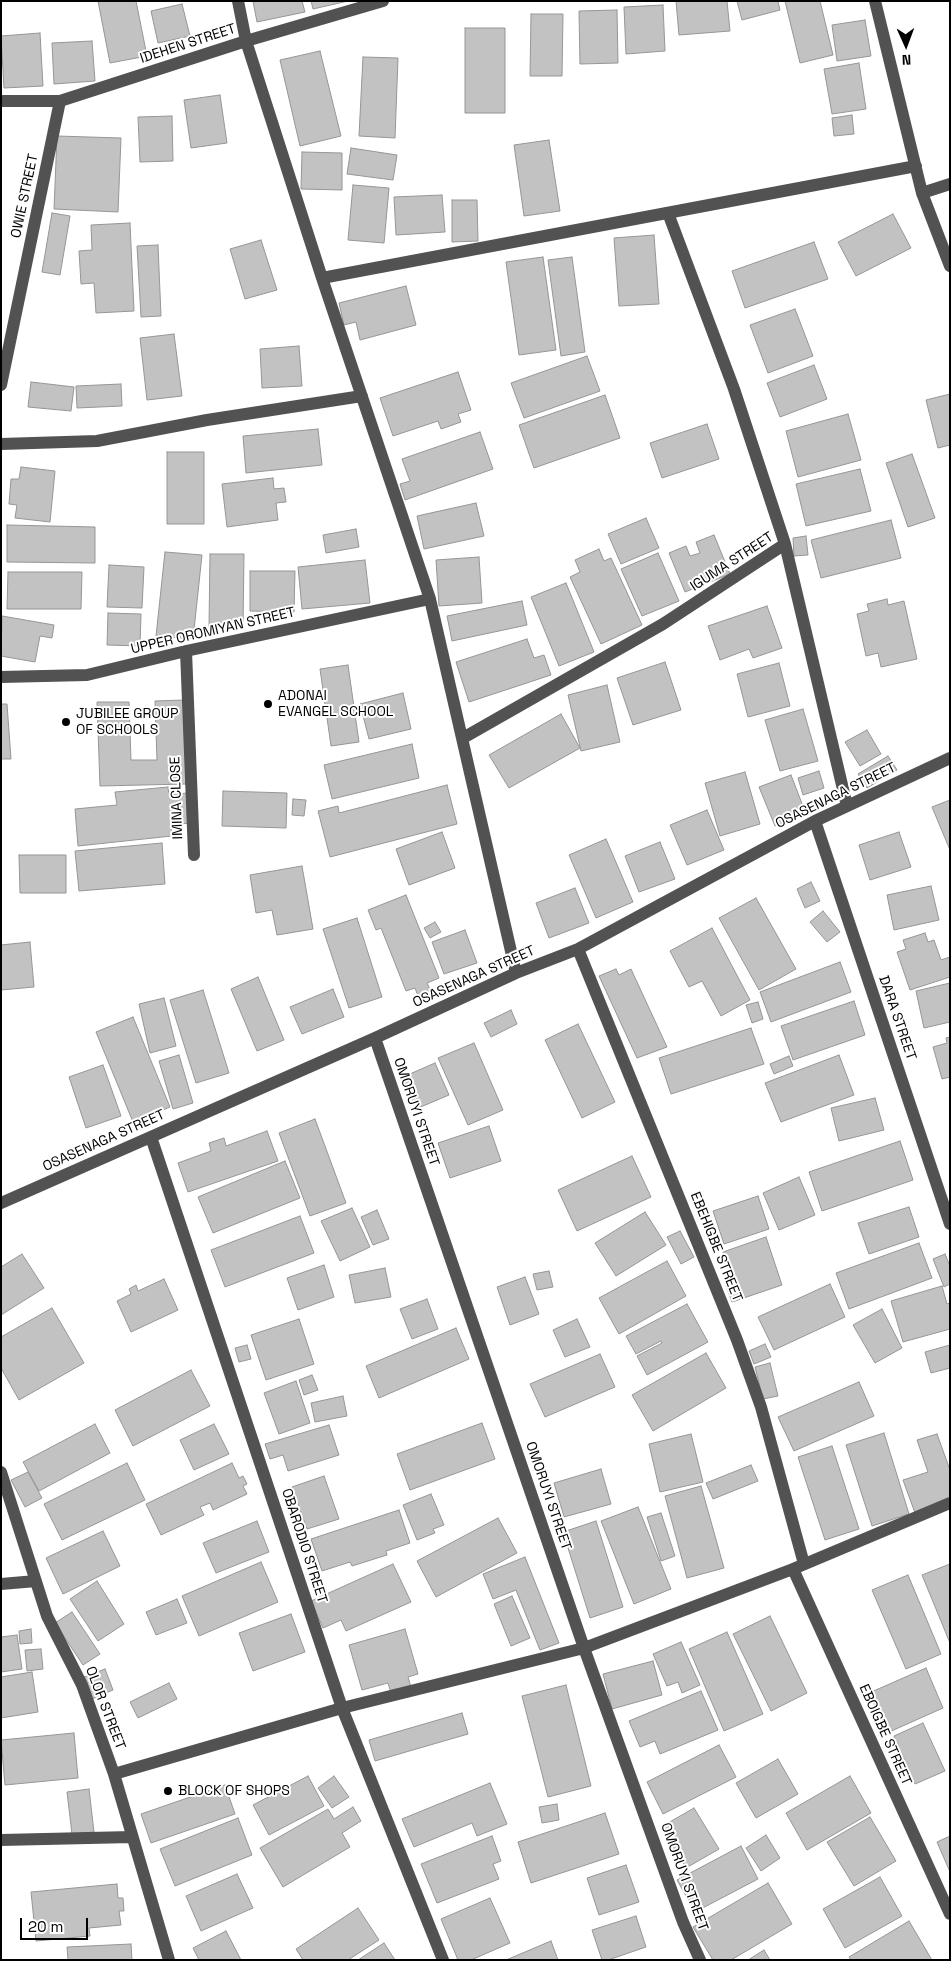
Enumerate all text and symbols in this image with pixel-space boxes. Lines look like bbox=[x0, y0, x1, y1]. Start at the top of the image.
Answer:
north arrow bbox=[881, 20, 931, 70]
street label: IDEHEN STREET bbox=[138, 21, 238, 67]
text: N bbox=[902, 51, 912, 69]
street label: OWIE STREET bbox=[8, 152, 42, 240]
street label: IGUMA STREET bbox=[687, 529, 777, 595]
street label: UPPER OROMIYAN STREET bbox=[129, 604, 297, 658]
place label: ADONAI EVANGEL SCHOOL bbox=[278, 688, 393, 720]
marker: ADONAI EVANGEL SCHOOL bbox=[262, 698, 274, 710]
place label: JUBILEE GROUP OF SCHOOLS bbox=[76, 706, 178, 739]
marker: JUBILEE GROUP OF SCHOOLS bbox=[60, 716, 72, 728]
street label: IMINA CLOSE bbox=[167, 756, 187, 840]
street label: OSASENAGA STREET bbox=[773, 760, 899, 832]
street label: OSASENAGA STREET bbox=[410, 942, 538, 1012]
street label: DARA STREET bbox=[875, 973, 919, 1063]
street label: OMORUYI STREET bbox=[390, 1055, 442, 1169]
street label: OSASENAGA STREET bbox=[40, 1106, 168, 1176]
street label: EBEHIGBE STREET bbox=[686, 1190, 746, 1304]
street label: OMORUYI STREET bbox=[522, 1439, 574, 1553]
street label: OBARODIO STREET bbox=[278, 1486, 330, 1606]
street label: OLOR STREET bbox=[81, 1664, 129, 1752]
street label: EBOIGBE STREET bbox=[855, 1682, 915, 1788]
place label: BLOCK OF SHOPS bbox=[178, 1783, 290, 1799]
marker: BLOCK OF SHOPS bbox=[162, 1785, 174, 1797]
street label: OMORUYI STREET bbox=[657, 1821, 711, 1933]
scale bar bbox=[22, 1908, 90, 1940]
text: 20 m bbox=[28, 1917, 63, 1936]

